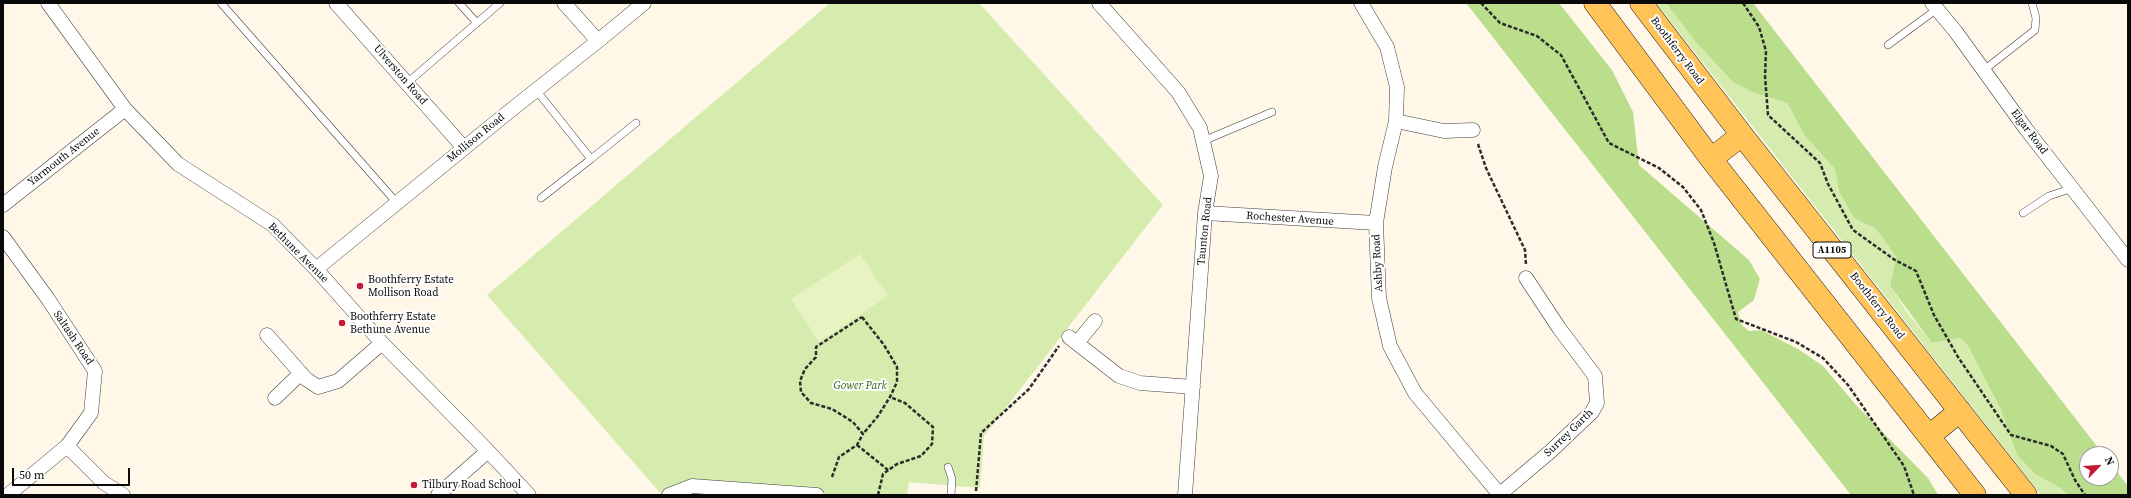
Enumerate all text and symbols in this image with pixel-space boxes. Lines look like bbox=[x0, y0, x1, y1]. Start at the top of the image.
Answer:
street label: Boothferry Road bbox=[1647, 15, 1707, 87]
street label: Ulverston Road bbox=[370, 42, 430, 108]
street label: Elgar Road bbox=[2008, 107, 2050, 157]
street label: Mollison Road bbox=[444, 111, 508, 165]
street label: Yarmouth Avenue bbox=[26, 125, 102, 189]
street label: Taunton Road bbox=[1195, 196, 1215, 266]
street label: Rochester Avenue bbox=[1246, 209, 1334, 229]
street label: Bethune Avenue bbox=[265, 220, 331, 286]
street label: Ashby Road bbox=[1370, 234, 1386, 292]
road number: A1105 bbox=[1813, 242, 1851, 258]
street label: Boothferry Road bbox=[1847, 270, 1907, 342]
place label: Boothferry Estate Mollison Road bbox=[368, 273, 454, 299]
marker: Boothferry Estate Mollison Road bbox=[355, 281, 365, 291]
street label: Saltash Road bbox=[50, 308, 96, 368]
place label: Boothferry Estate Bethune Avenue bbox=[350, 310, 436, 336]
marker: Boothferry Estate Bethune Avenue bbox=[337, 318, 347, 328]
park label: Gower Park bbox=[833, 379, 887, 393]
street label: Surrey Garth bbox=[1542, 406, 1596, 460]
north arrow bbox=[2079, 446, 2119, 486]
text: N bbox=[2101, 454, 2118, 468]
scale bar bbox=[14, 460, 132, 486]
text: 50 m bbox=[19, 467, 45, 483]
place label: Tilbury Road School bbox=[422, 478, 521, 492]
marker: Tilbury Road School bbox=[409, 480, 419, 490]

